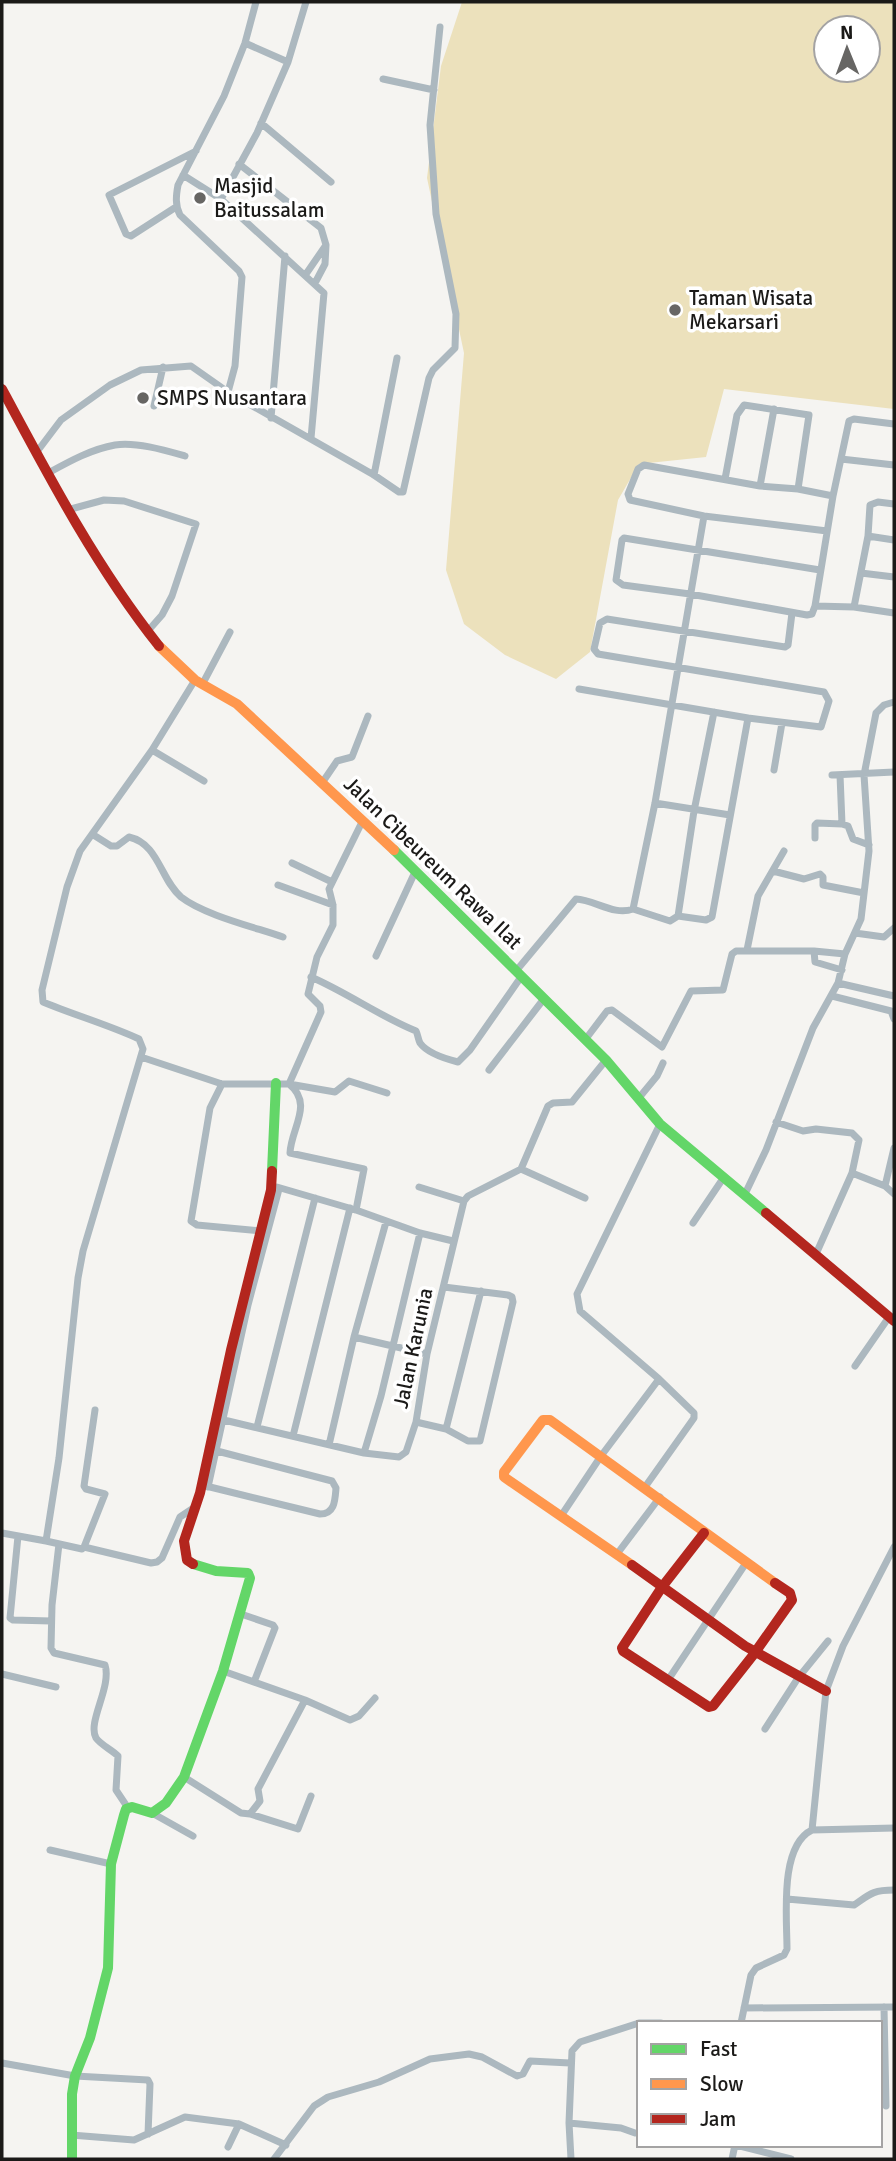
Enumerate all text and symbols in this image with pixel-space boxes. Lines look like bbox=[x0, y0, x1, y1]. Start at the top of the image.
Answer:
north arrow bbox=[812, 14, 882, 84]
text: N bbox=[840, 21, 854, 45]
place label: Masjid Baitussalam bbox=[214, 173, 324, 223]
marker: Masjid Baitussalam bbox=[192, 190, 208, 206]
place label: Taman Wisata Mekarsari bbox=[689, 285, 813, 335]
marker: Taman Wisata Mekarsari bbox=[667, 302, 683, 318]
place label: SMPS Nusantara bbox=[157, 385, 307, 411]
marker: SMPS Nusantara bbox=[135, 390, 151, 406]
street label: Jalan Cibeureum Rawa Ilat bbox=[338, 771, 528, 955]
street label: Jalan Karunia bbox=[388, 1285, 438, 1411]
legend bbox=[637, 2021, 882, 2147]
text: Fast bbox=[700, 2036, 737, 2062]
text: Slow bbox=[700, 2071, 744, 2097]
text: Jam bbox=[700, 2106, 736, 2132]

